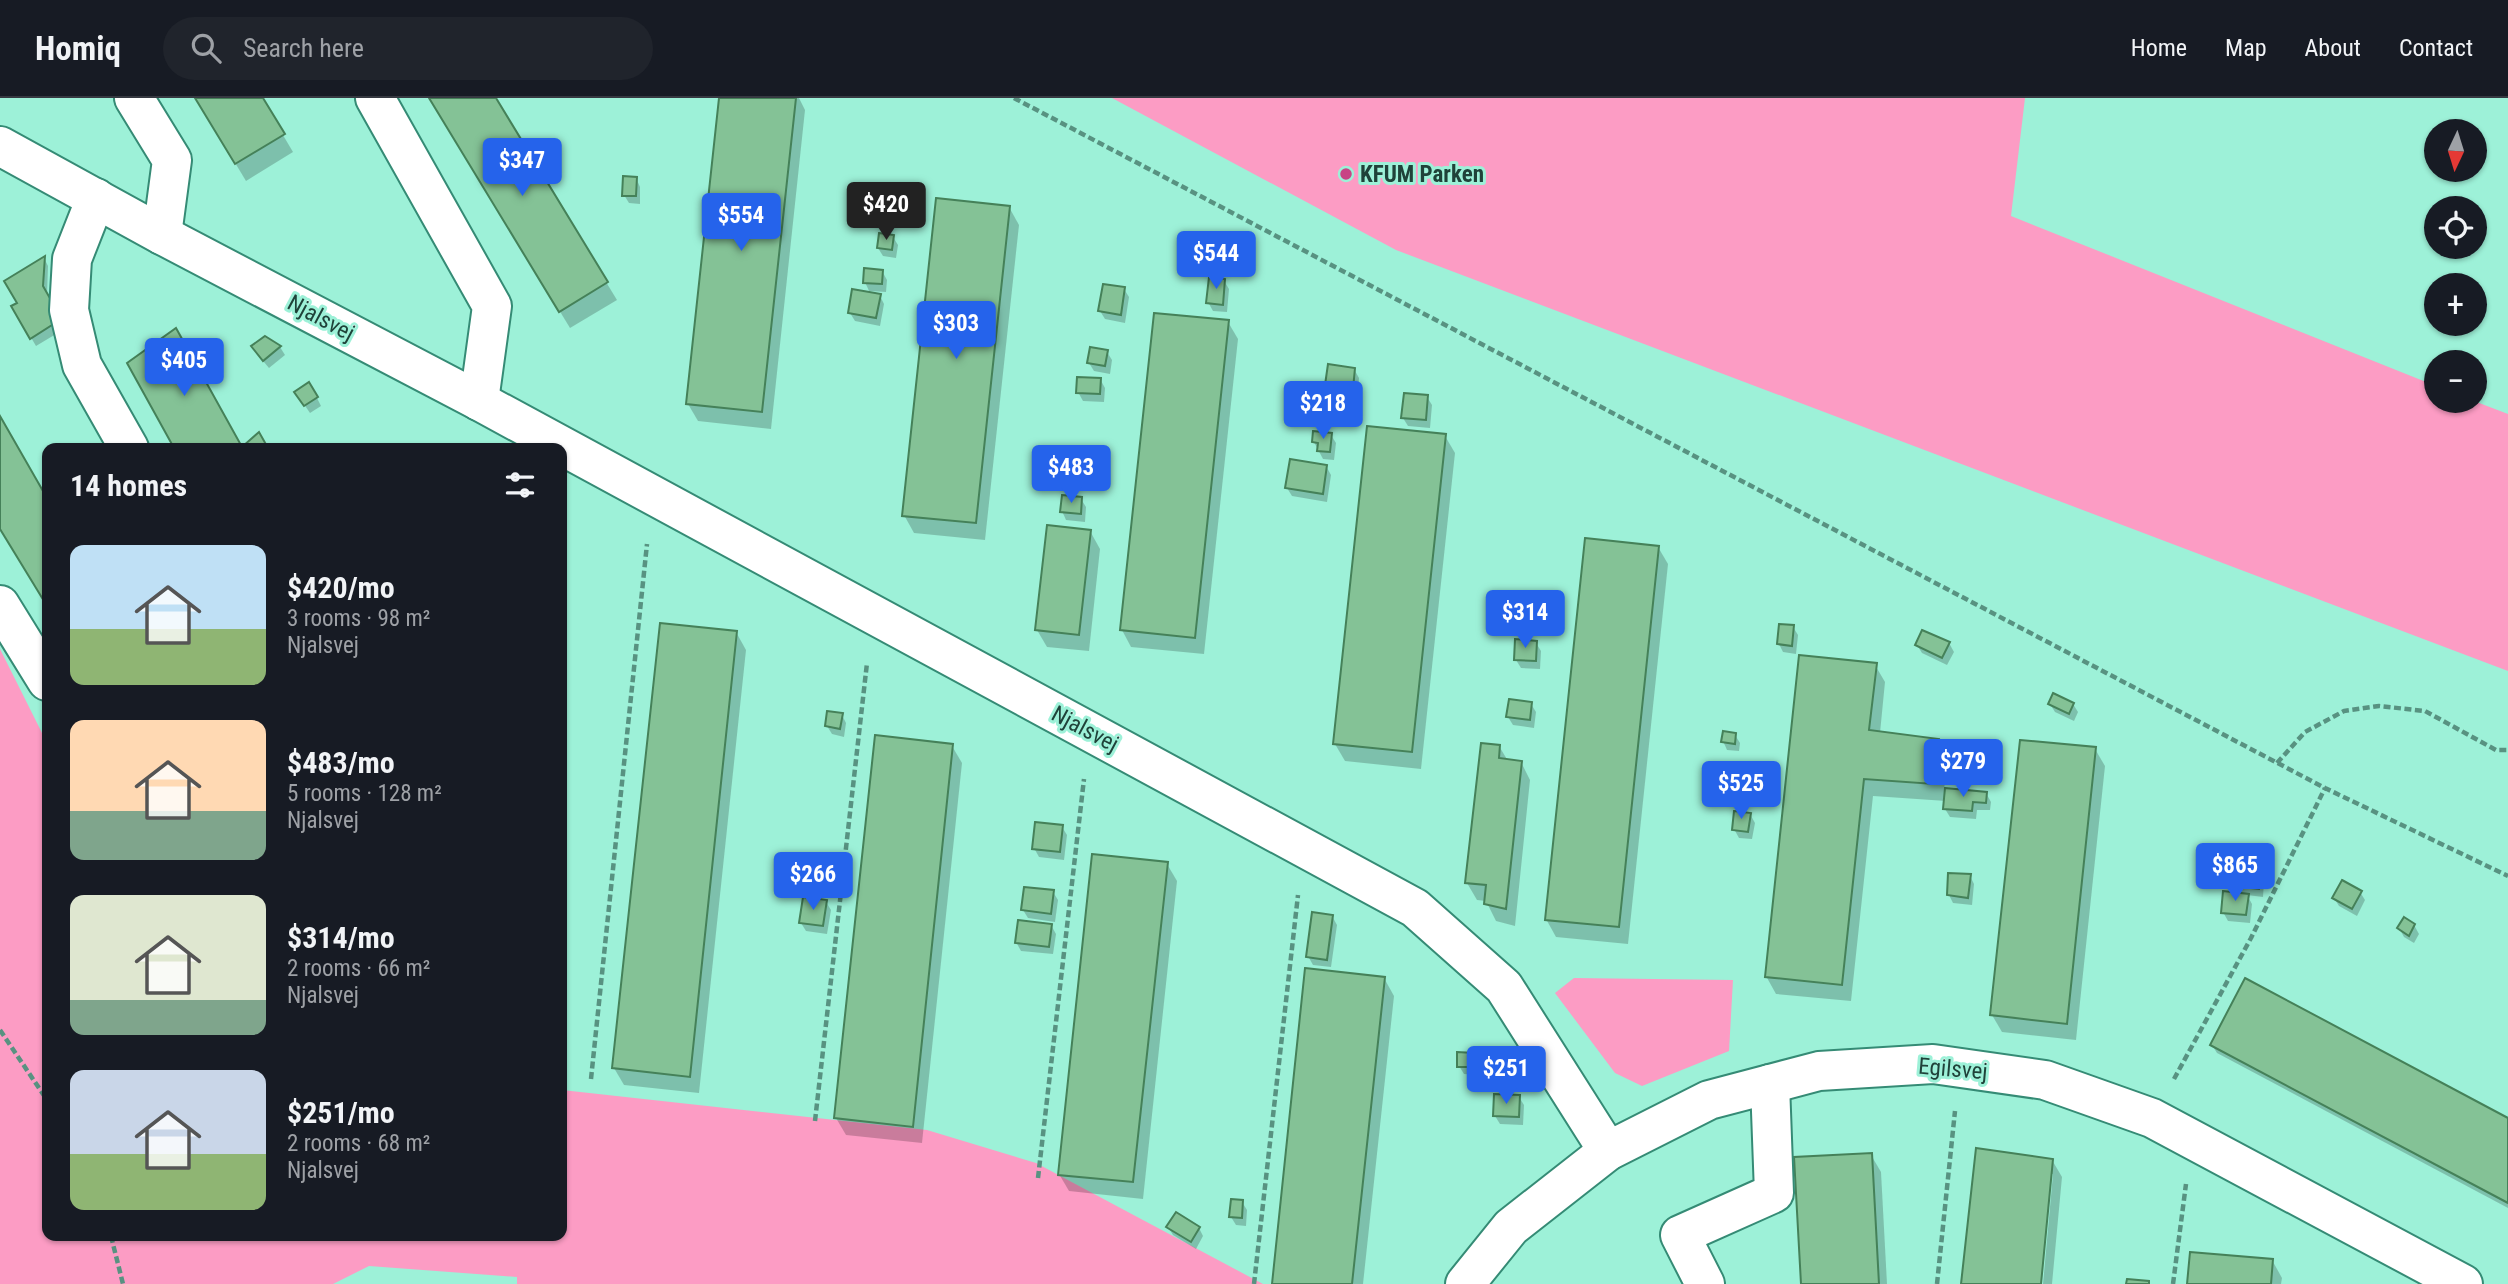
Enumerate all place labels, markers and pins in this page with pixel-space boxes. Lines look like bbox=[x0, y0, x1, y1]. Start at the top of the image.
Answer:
pin: $347 bbox=[481, 139, 563, 198]
place label: KFUM Parken bbox=[1360, 161, 1484, 188]
marker: KFUM Parken bbox=[1338, 166, 1354, 182]
pin: $420 bbox=[845, 183, 927, 242]
pin: $554 bbox=[700, 194, 782, 253]
pin: $544 bbox=[1175, 232, 1257, 291]
pin: $303 bbox=[915, 302, 997, 361]
pin: $405 bbox=[143, 338, 225, 398]
pin: $218 bbox=[1282, 382, 1364, 441]
pin: $483 bbox=[1030, 446, 1112, 505]
pin: $314 bbox=[1484, 590, 1566, 650]
pin: $279 bbox=[1922, 740, 2004, 799]
pin: $525 bbox=[1700, 762, 1782, 821]
pin: $865 bbox=[2194, 844, 2276, 903]
pin: $266 bbox=[772, 852, 854, 912]
pin: $251 bbox=[1465, 1046, 1547, 1106]

